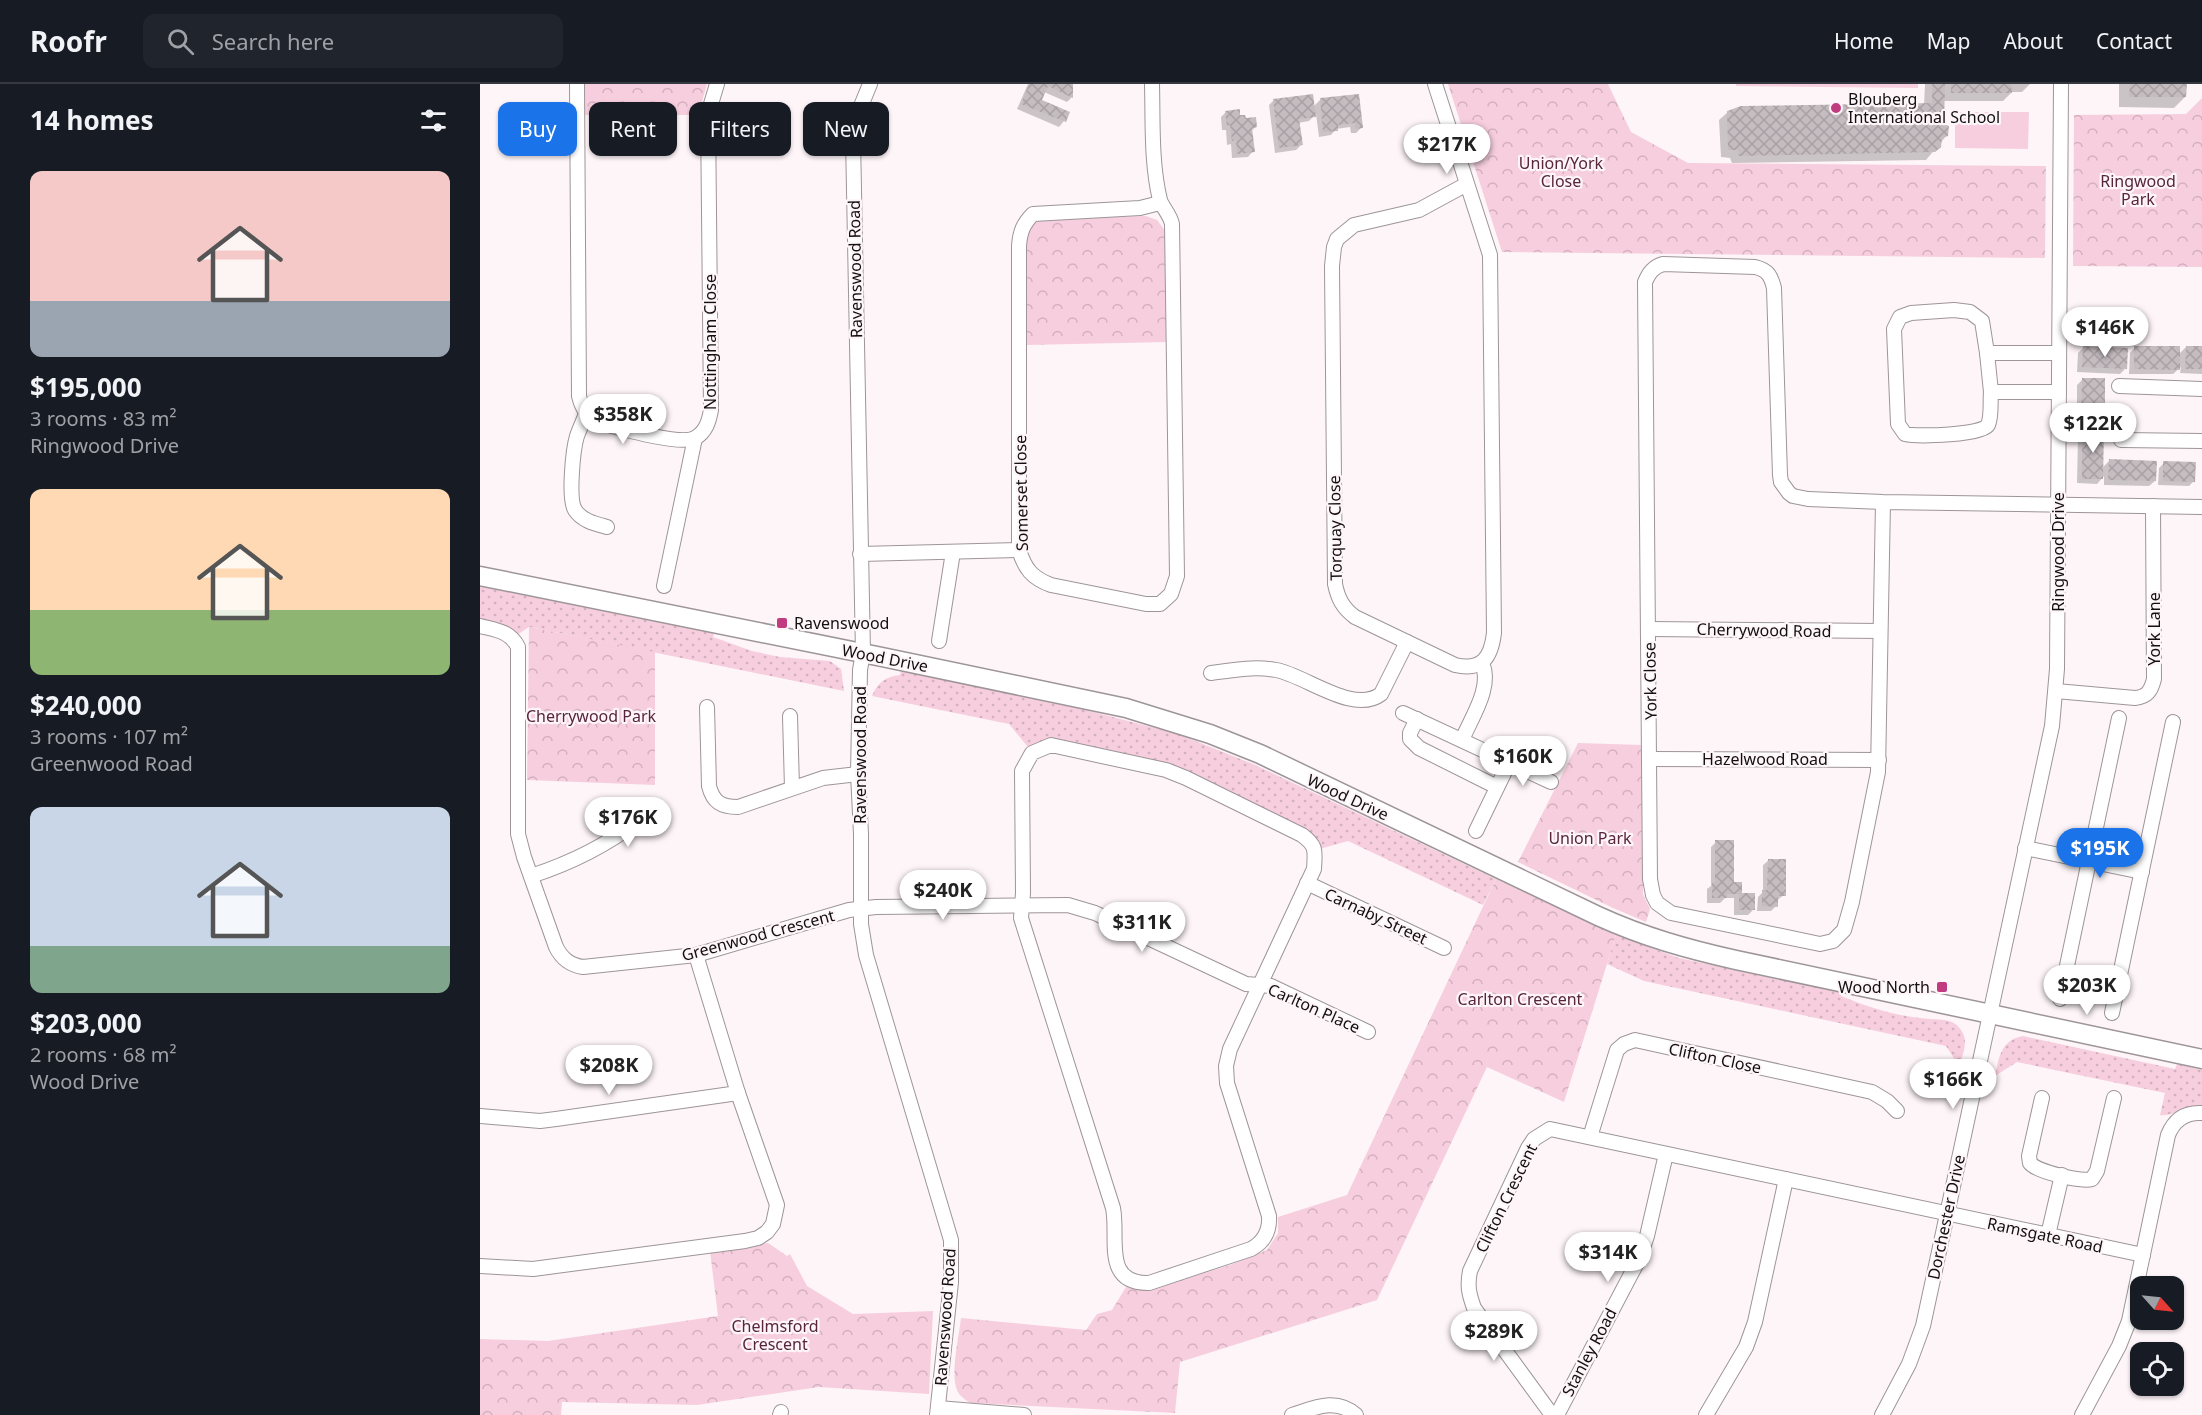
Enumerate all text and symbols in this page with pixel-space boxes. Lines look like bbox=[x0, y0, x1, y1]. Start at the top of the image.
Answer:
search box bbox=[143, 14, 563, 68]
text: Roofr bbox=[30, 22, 107, 60]
icon: search bbox=[164, 25, 197, 58]
text: Search here bbox=[212, 26, 334, 56]
text: Home bbox=[1834, 27, 1894, 55]
text: Map bbox=[1927, 27, 1970, 55]
text: About bbox=[2003, 27, 2063, 55]
text: Contact bbox=[2096, 27, 2172, 55]
place label: Blouberg International School bbox=[1848, 88, 2000, 128]
marker: Blouberg International School bbox=[1829, 101, 1843, 115]
text: 14 homes bbox=[30, 102, 154, 138]
chip: Buy bbox=[498, 102, 577, 156]
chip: Rent bbox=[589, 102, 677, 156]
chip: Filters bbox=[689, 102, 791, 156]
chip: New bbox=[803, 102, 889, 156]
icon: filters bbox=[417, 104, 450, 137]
pin: $217K bbox=[1405, 124, 1489, 175]
text: $217K bbox=[1417, 130, 1477, 157]
park label: Union/York Close bbox=[1519, 152, 1604, 192]
park label: Ringwood Park bbox=[2100, 170, 2176, 210]
street label: Ravenswood Road bbox=[843, 200, 867, 338]
icon: home bbox=[186, 210, 294, 318]
street label: Nottingham Close bbox=[699, 274, 721, 410]
pin: $146K bbox=[2063, 307, 2147, 358]
text: $146K bbox=[2075, 313, 2135, 340]
text: $195,000 bbox=[30, 369, 142, 405]
pin: $358K bbox=[581, 394, 665, 445]
text: $358K bbox=[593, 400, 653, 427]
pin: $122K bbox=[2051, 403, 2135, 454]
text: 3 rooms · 83 m² bbox=[30, 405, 177, 432]
text: $122K bbox=[2063, 409, 2123, 436]
text: Ringwood Drive bbox=[30, 432, 179, 459]
street label: Somerset Close bbox=[1009, 435, 1033, 551]
street label: Torquay Close bbox=[1323, 475, 1347, 581]
street label: Ringwood Drive bbox=[2047, 492, 2069, 612]
icon: home bbox=[186, 528, 294, 636]
street label: York Lane bbox=[2143, 592, 2165, 666]
place label: Ravenswood bbox=[794, 612, 889, 634]
marker: Ravenswood bbox=[775, 616, 789, 630]
street label: Cherrywood Road bbox=[1696, 618, 1832, 642]
street label: Wood Drive bbox=[840, 639, 930, 677]
street label: York Close bbox=[1638, 642, 1662, 720]
street label: Ravenswood Road bbox=[849, 686, 871, 824]
text: $240,000 bbox=[30, 687, 142, 723]
park label: Cherrywood Park bbox=[526, 705, 657, 727]
text: 3 rooms · 107 m² bbox=[30, 723, 188, 750]
pin: $160K bbox=[1481, 736, 1565, 787]
text: $160K bbox=[1493, 742, 1553, 769]
street label: Hazelwood Road bbox=[1702, 748, 1828, 770]
text: Greenwood Road bbox=[30, 750, 193, 777]
street label: Wood Drive bbox=[1304, 769, 1392, 825]
pin: $176K bbox=[586, 797, 670, 848]
text: $176K bbox=[598, 803, 658, 830]
park label: Union Park bbox=[1548, 827, 1632, 849]
pin: $195K bbox=[2058, 828, 2142, 879]
text: $195K bbox=[2070, 834, 2130, 861]
icon: home bbox=[186, 846, 294, 954]
pin: $240K bbox=[901, 870, 985, 921]
text: $240K bbox=[913, 876, 973, 903]
street label: Carnaby Street bbox=[1321, 883, 1431, 950]
pin: $311K bbox=[1100, 902, 1184, 953]
street label: Greenwood Crescent bbox=[679, 904, 837, 966]
text: $311K bbox=[1112, 908, 1172, 935]
pin: $203K bbox=[2045, 965, 2129, 1016]
text: $203K bbox=[2057, 971, 2117, 998]
place label: Wood North bbox=[1838, 976, 1930, 998]
street label: Carlton Place bbox=[1264, 978, 1364, 1038]
marker: Wood North bbox=[1935, 980, 1949, 994]
park label: Carlton Crescent bbox=[1458, 988, 1583, 1010]
text: $203,000 bbox=[30, 1005, 142, 1041]
street label: Clifton Close bbox=[1667, 1037, 1763, 1079]
text: 2 rooms · 68 m² bbox=[30, 1041, 177, 1068]
pin: $208K bbox=[567, 1045, 651, 1096]
text: $208K bbox=[579, 1051, 639, 1078]
pin: $166K bbox=[1911, 1059, 1995, 1110]
text: $166K bbox=[1923, 1065, 1983, 1092]
text: Wood Drive bbox=[30, 1068, 139, 1095]
street label: Clifton Crescent bbox=[1470, 1140, 1542, 1256]
street label: Dorchester Drive bbox=[1922, 1153, 1970, 1281]
street label: Ramsgate Road bbox=[1985, 1212, 2105, 1258]
pin: $314K bbox=[1566, 1232, 1650, 1283]
text: $314K bbox=[1578, 1238, 1638, 1265]
street label: Ravenswood Road bbox=[929, 1247, 961, 1387]
north arrow bbox=[2130, 1276, 2184, 1330]
map controls bbox=[2130, 1276, 2184, 1396]
street label: Stanley Road bbox=[1557, 1304, 1621, 1400]
pin: $289K bbox=[1452, 1311, 1536, 1362]
park label: Chelmsford Crescent bbox=[731, 1315, 819, 1355]
text: $289K bbox=[1464, 1317, 1524, 1344]
button: locate bbox=[2130, 1342, 2184, 1396]

